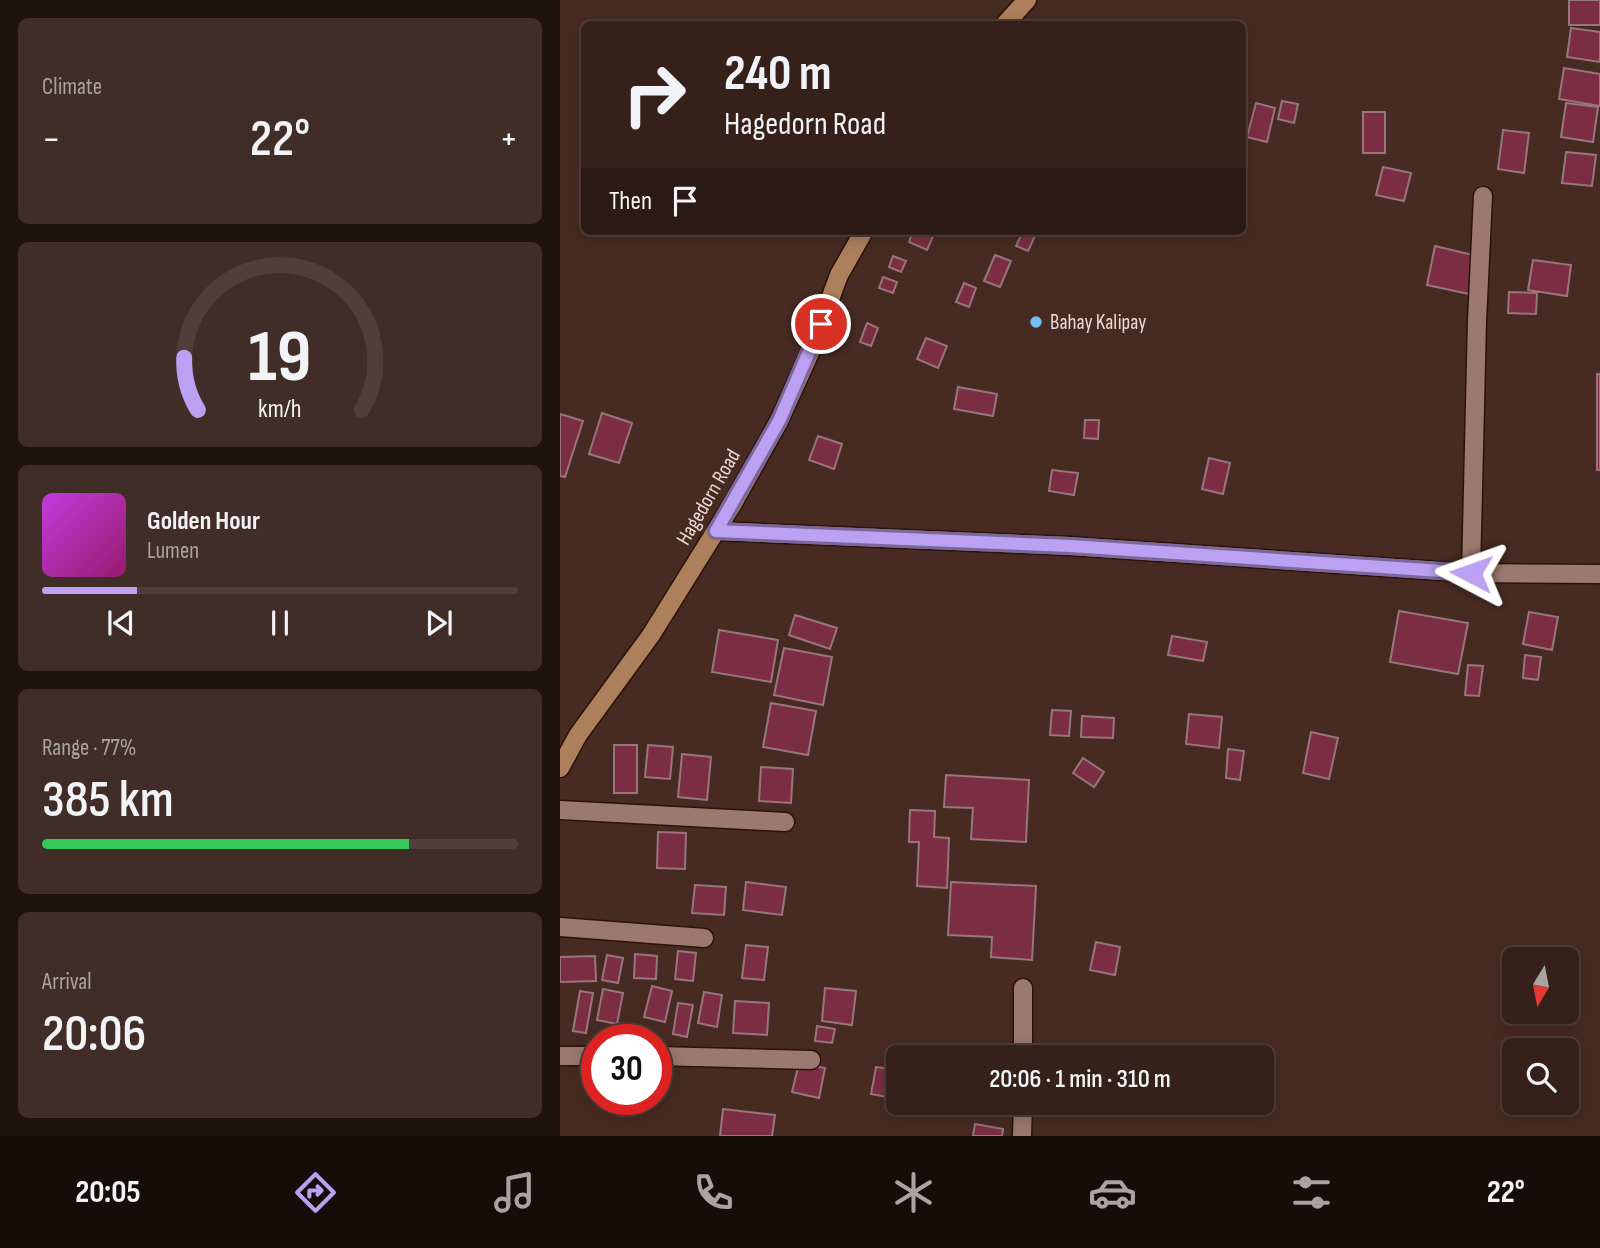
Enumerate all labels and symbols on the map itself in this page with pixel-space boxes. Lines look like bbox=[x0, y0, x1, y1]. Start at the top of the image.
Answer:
pin bbox=[791, 294, 851, 354]
place label: Bahay Kalipay bbox=[1050, 310, 1146, 335]
marker: Bahay Kalipay bbox=[1028, 314, 1044, 330]
street label: Hagedorn Road bbox=[671, 445, 746, 550]
position arrow bbox=[1434, 536, 1508, 610]
north arrow bbox=[1502, 947, 1578, 1024]
speed limit sign: 30 bbox=[581, 1024, 672, 1115]

